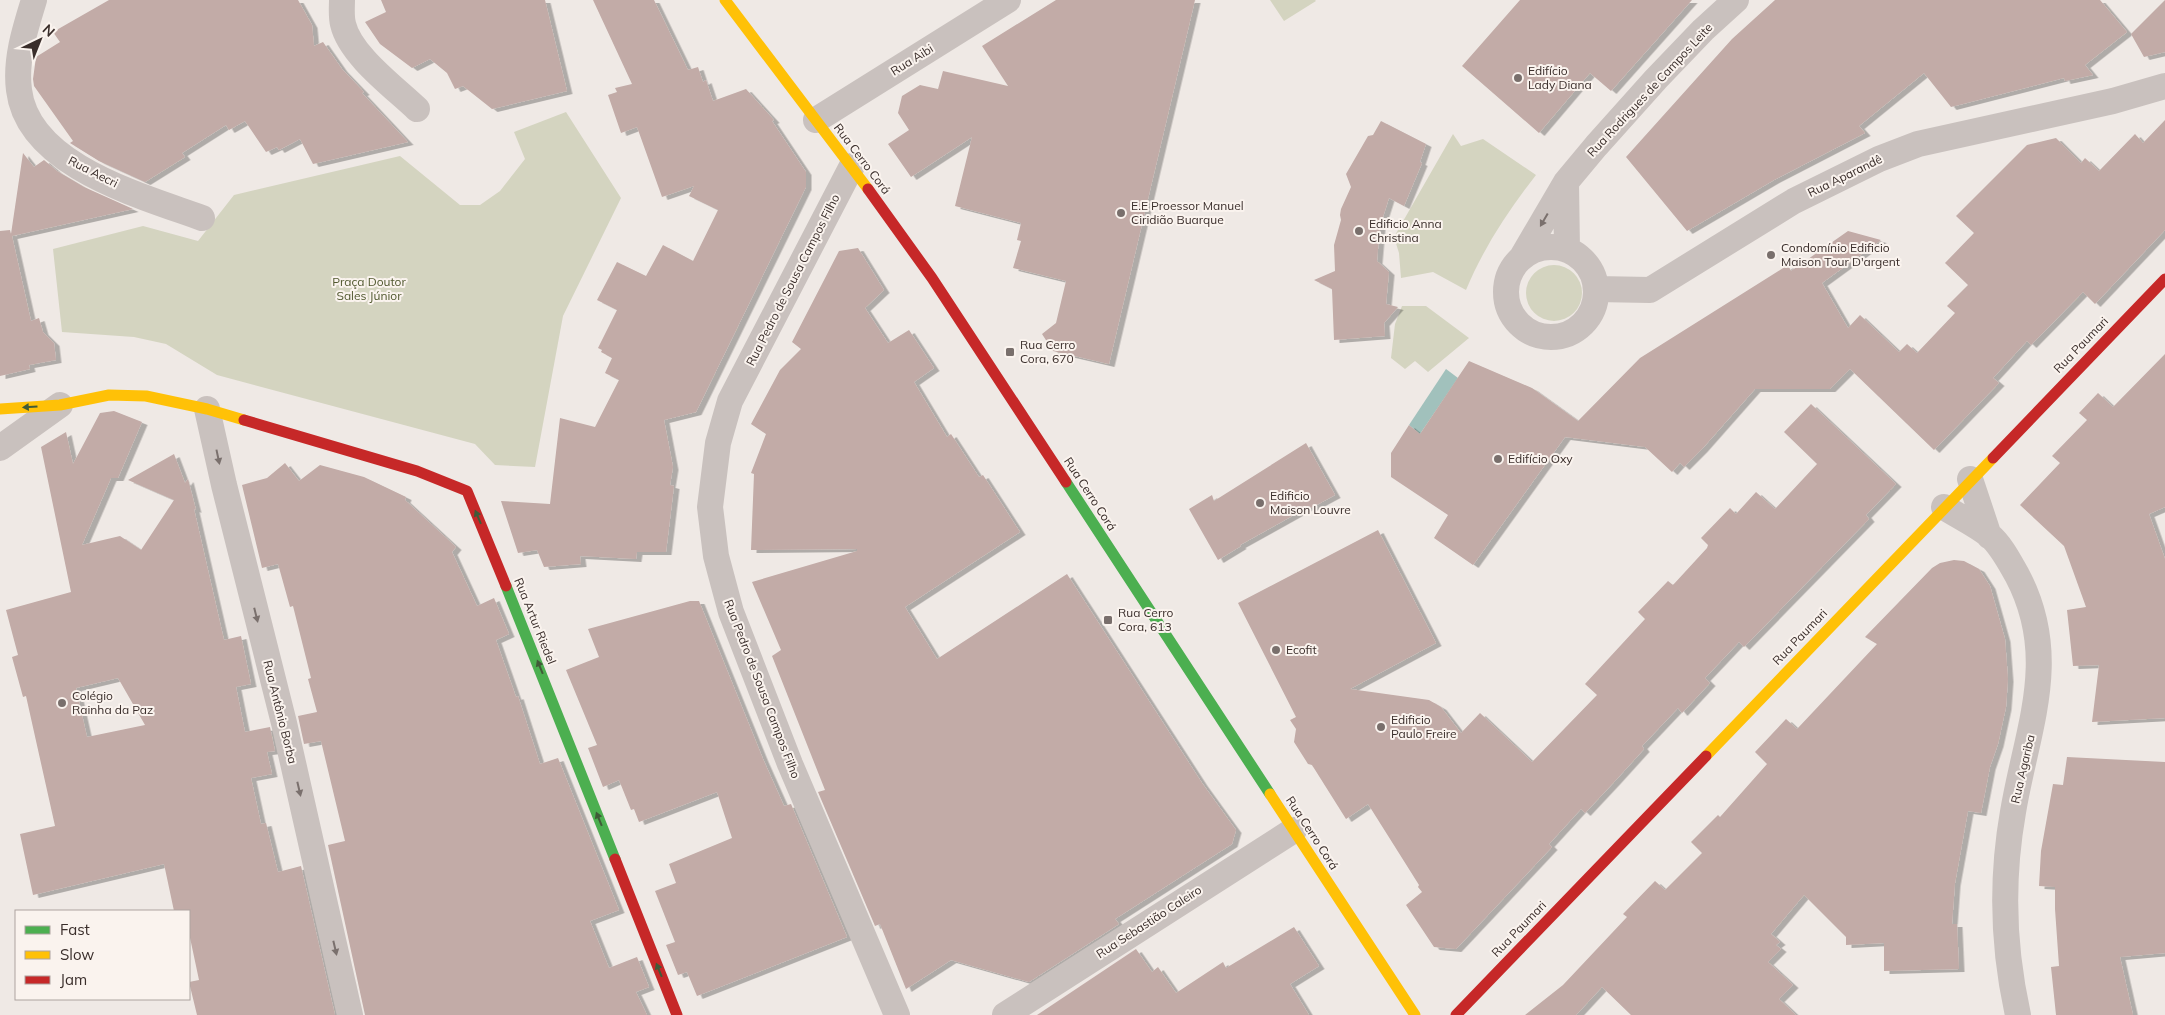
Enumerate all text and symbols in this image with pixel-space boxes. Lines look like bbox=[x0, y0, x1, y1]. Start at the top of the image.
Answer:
north arrow bbox=[15, 15, 65, 65]
text: N bbox=[39, 20, 59, 41]
street label: Rua Rodrigues de Campos Leite bbox=[1584, 20, 1715, 160]
street label: Rua Aibi bbox=[888, 41, 936, 78]
place label: Edifício Lady Diana bbox=[1528, 63, 1592, 92]
marker: Edifício Lady Diana bbox=[1512, 72, 1524, 84]
street label: Rua Cerro Corá bbox=[831, 120, 894, 197]
street label: Rua Aparandê bbox=[1805, 151, 1884, 200]
street label: Rua Aecri bbox=[66, 153, 121, 191]
street label: Rua Pedro de Sousa Campos Filho bbox=[743, 191, 843, 368]
place label: E.E Proessor Manuel Ciridião Buarque bbox=[1131, 198, 1244, 227]
marker: E.E Proessor Manuel Ciridião Buarque bbox=[1115, 207, 1127, 219]
one-way arrow bbox=[1540, 213, 1549, 226]
place label: Edificio Anna Christina bbox=[1369, 216, 1442, 245]
marker: Edificio Anna Christina bbox=[1353, 225, 1365, 237]
place label: Condomínio Edificio Maison Tour D'argent bbox=[1781, 240, 1900, 269]
marker: Condomínio Edificio Maison Tour D'argent bbox=[1765, 249, 1777, 261]
park label: Praça Doutor Sales Júnior bbox=[332, 274, 406, 303]
street label: Rua Paumari bbox=[2050, 313, 2111, 376]
place label: Rua Cerro Cora, 670 bbox=[1020, 337, 1076, 366]
marker: Rua Cerro Cora, 670 bbox=[1004, 346, 1016, 358]
one-way arrow bbox=[21, 403, 37, 411]
one-way arrow bbox=[214, 449, 222, 465]
place label: Edifício Oxy bbox=[1508, 451, 1573, 466]
marker: Edifício Oxy bbox=[1492, 453, 1504, 465]
street label: Rua Cerro Corá bbox=[1061, 454, 1120, 533]
place label: Edificio Maison Louvre bbox=[1270, 488, 1351, 517]
marker: Edificio Maison Louvre bbox=[1254, 497, 1266, 509]
one-way arrow bbox=[473, 510, 481, 524]
street label: Rua Artur Riedel bbox=[511, 575, 560, 666]
street label: Rua Pedro de Sousa Campos Filho bbox=[721, 597, 804, 781]
place label: Rua Cerro Cora, 613 bbox=[1118, 605, 1174, 634]
street label: Rua Paumari bbox=[1769, 605, 1830, 668]
one-way arrow bbox=[252, 607, 260, 622]
marker: Rua Cerro Cora, 613 bbox=[1102, 614, 1114, 626]
place label: Ecofit bbox=[1286, 642, 1317, 657]
marker: Ecofit bbox=[1270, 644, 1282, 656]
street label: Rua Antônio Borba bbox=[260, 659, 301, 765]
one-way arrow bbox=[535, 660, 543, 675]
place label: Colégio Rainha da Paz bbox=[72, 688, 153, 717]
marker: Colégio Rainha da Paz bbox=[56, 697, 68, 709]
place label: Edificio Paulo Freire bbox=[1391, 712, 1457, 741]
marker: Edificio Paulo Freire bbox=[1375, 721, 1387, 733]
street label: Rua Agariba bbox=[2007, 733, 2038, 805]
one-way arrow bbox=[295, 782, 303, 797]
street label: Rua Cerro Corá bbox=[1283, 793, 1342, 872]
one-way arrow bbox=[595, 811, 603, 826]
street label: Rua Sebastião Caleiro bbox=[1093, 882, 1204, 961]
street label: Rua Paumari bbox=[1488, 897, 1549, 960]
legend bbox=[15, 910, 190, 1000]
text: Fast bbox=[60, 920, 90, 939]
one-way arrow bbox=[331, 940, 339, 955]
text: Slow bbox=[60, 945, 94, 964]
one-way arrow bbox=[655, 962, 663, 977]
text: Jam bbox=[60, 970, 87, 989]

